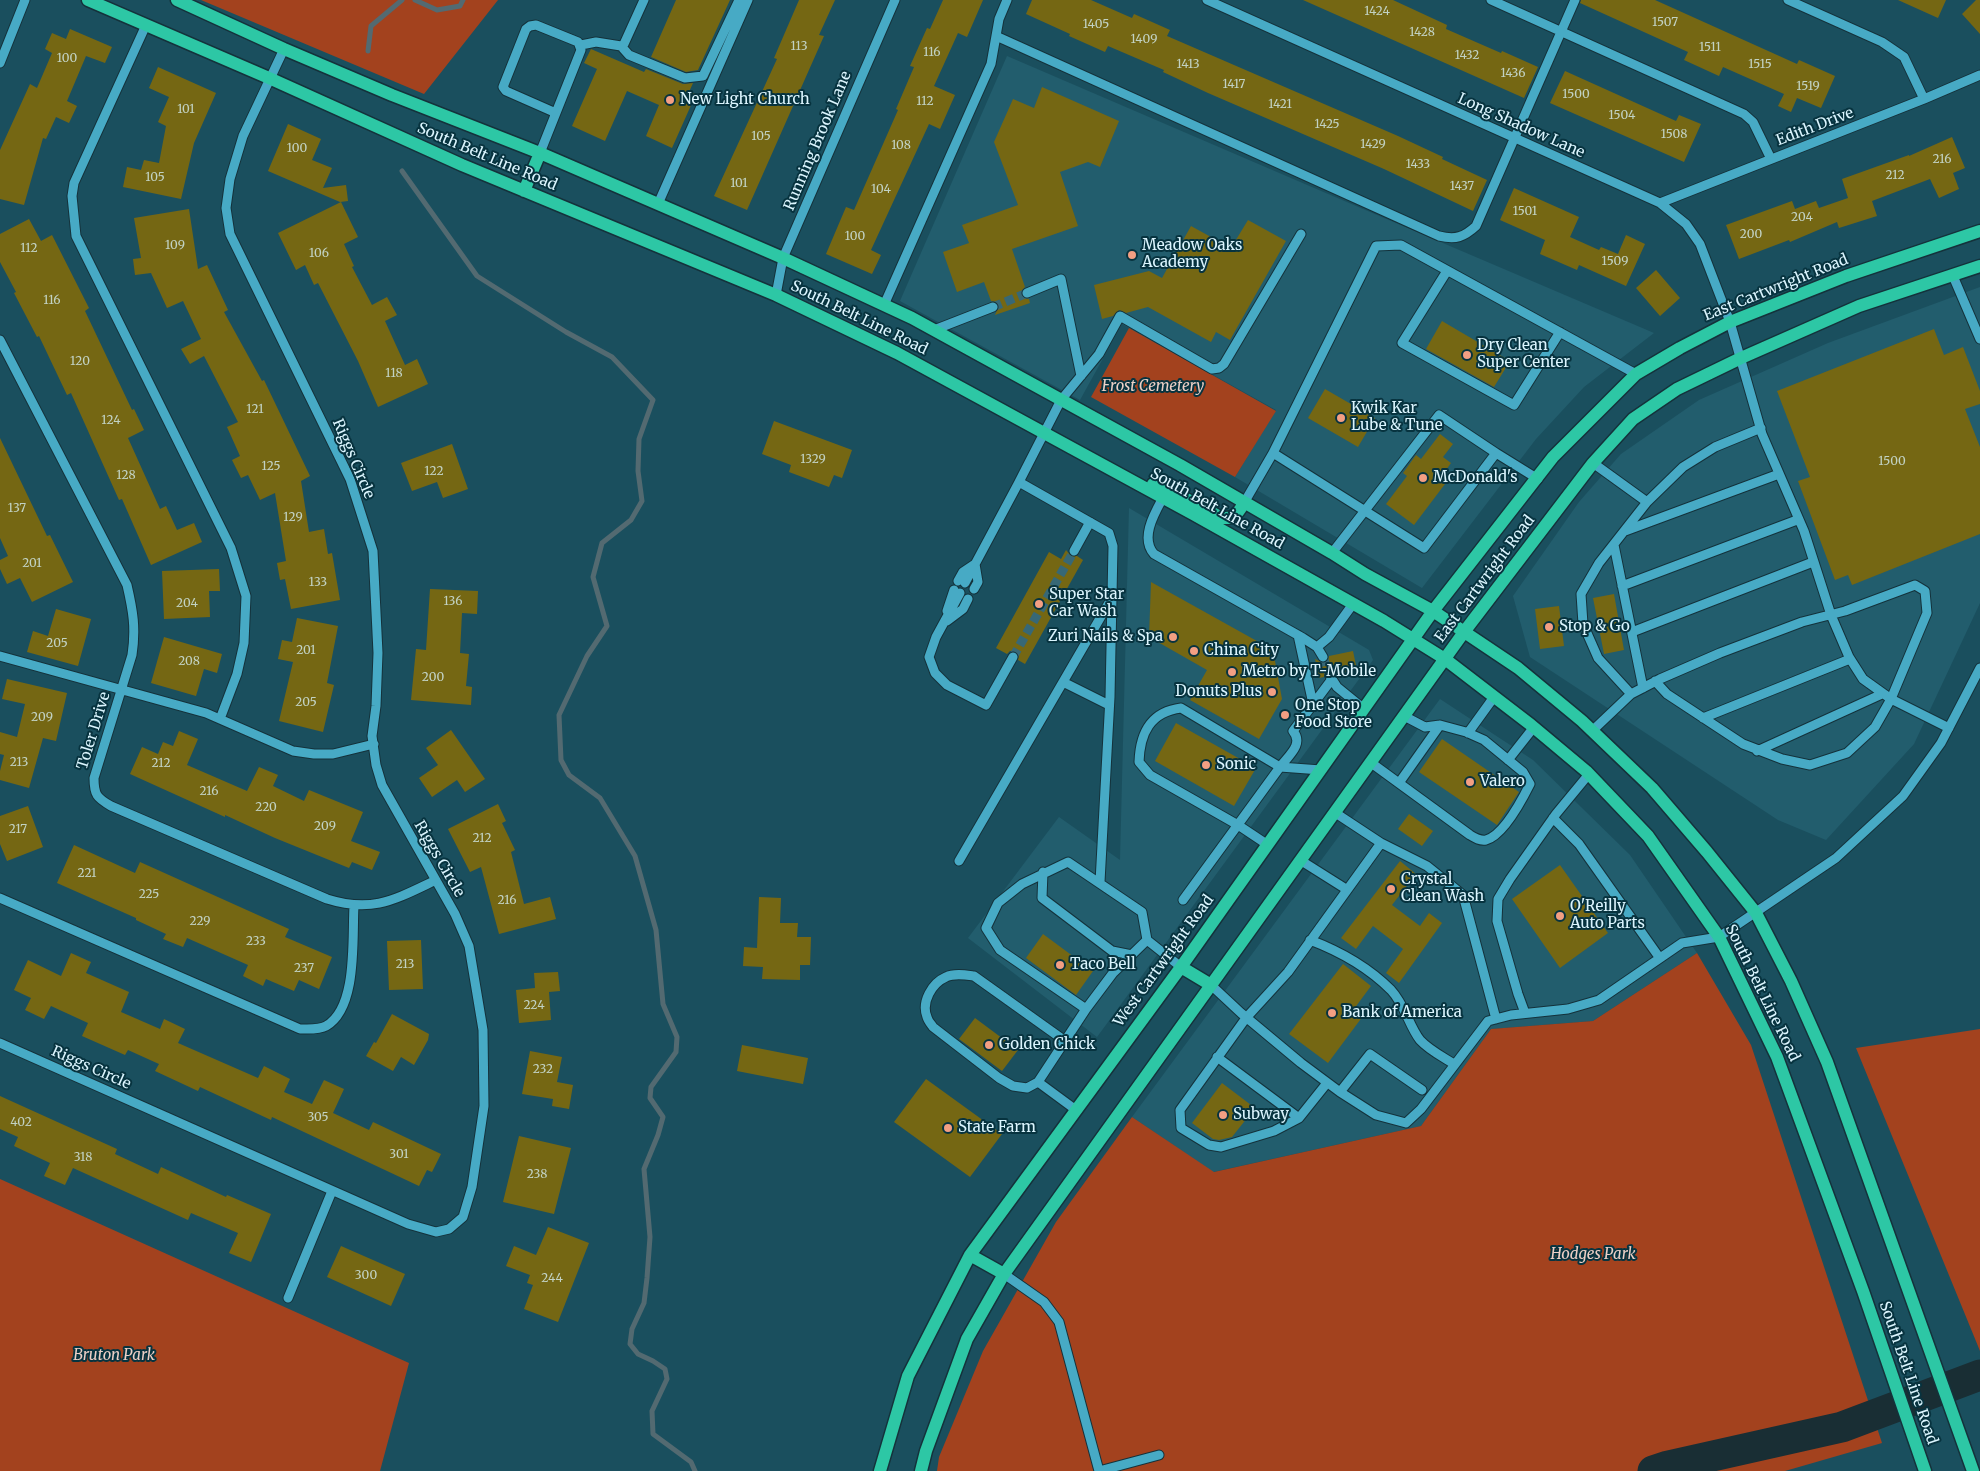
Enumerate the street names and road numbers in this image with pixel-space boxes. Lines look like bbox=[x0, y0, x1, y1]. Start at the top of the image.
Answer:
street label: Running Brook Lane bbox=[781, 69, 855, 213]
street label: Long Shadow Lane bbox=[1455, 90, 1587, 162]
street label: Edith Drive bbox=[1774, 104, 1856, 150]
street label: South Belt Line Road bbox=[414, 119, 560, 195]
street label: East Cartwright Road bbox=[1701, 251, 1851, 325]
street label: South Belt Line Road bbox=[788, 277, 930, 359]
street label: Riggs Circle bbox=[328, 416, 378, 502]
street label: South Belt Line Road bbox=[1147, 465, 1287, 553]
street label: East Cartwright Road bbox=[1431, 512, 1539, 646]
street label: Toler Drive bbox=[74, 690, 114, 772]
street label: Riggs Circle bbox=[410, 818, 468, 900]
street label: West Cartwright Road bbox=[1110, 892, 1218, 1030]
street label: South Belt Line Road bbox=[1721, 922, 1803, 1064]
street label: Riggs Circle bbox=[49, 1042, 133, 1094]
street label: South Belt Line Road bbox=[1875, 1299, 1941, 1447]

